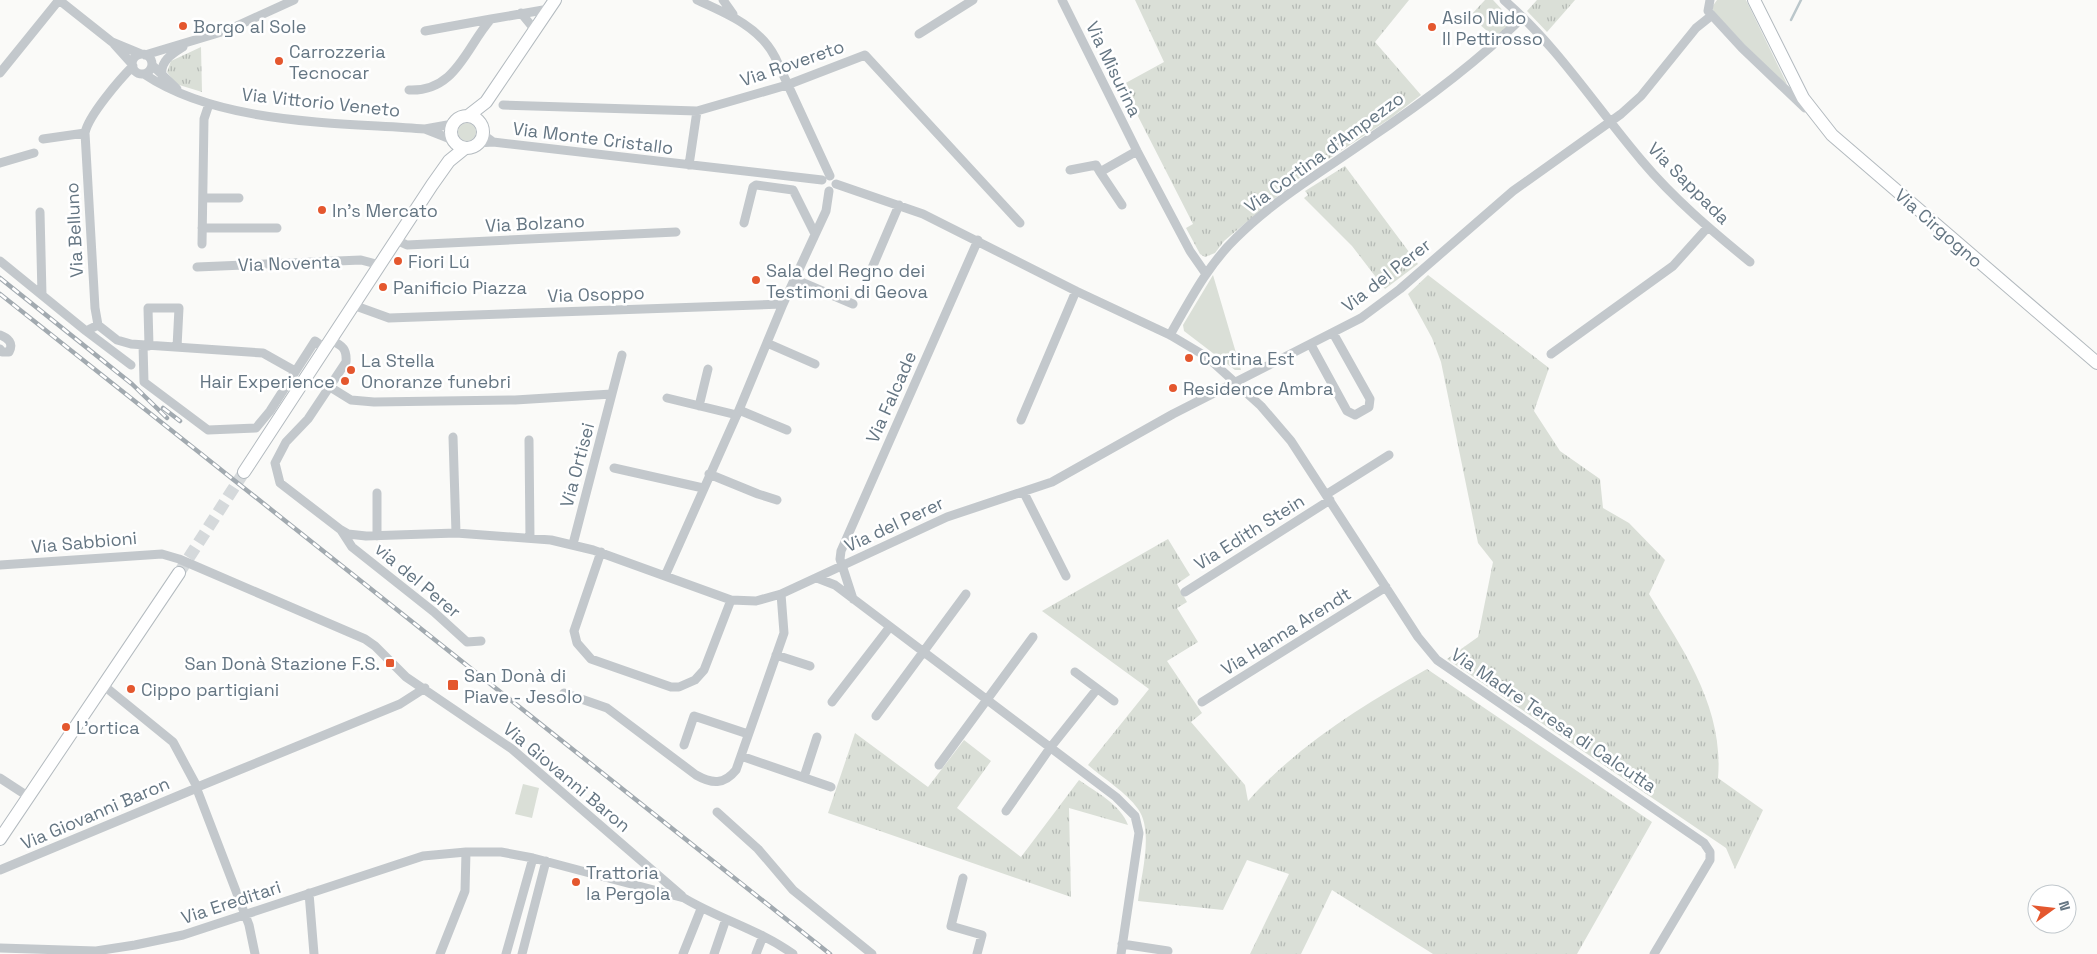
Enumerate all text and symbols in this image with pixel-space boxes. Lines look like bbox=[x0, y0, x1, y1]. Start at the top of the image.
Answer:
place label: Asilo Nido Il Pettirosso bbox=[1442, 6, 1543, 50]
place label: Borgo al Sole bbox=[193, 15, 306, 38]
street label: Via Misurina bbox=[1081, 17, 1147, 121]
marker: Borgo al Sole bbox=[177, 20, 189, 32]
marker: Asilo Nido Il Pettirosso bbox=[1426, 21, 1438, 33]
street label: Via Rovereto bbox=[737, 34, 847, 92]
place label: Carrozzeria Tecnocar bbox=[289, 40, 386, 84]
marker: Carrozzeria Tecnocar bbox=[273, 55, 285, 67]
street label: Via Vittorio Veneto bbox=[241, 82, 401, 122]
street label: Via Cortina d'Ampezzo bbox=[1240, 86, 1408, 218]
street label: Via Monte Cristallo bbox=[511, 117, 675, 159]
street label: Via Sappada bbox=[1643, 137, 1735, 229]
street label: Via Belluno bbox=[60, 182, 88, 278]
street label: Via Cirgogno bbox=[1890, 183, 1988, 273]
place label: In's Mercato bbox=[332, 199, 438, 222]
marker: In's Mercato bbox=[316, 204, 328, 216]
street label: Via Bolzano bbox=[485, 209, 585, 237]
street label: Via del Perer bbox=[1337, 233, 1435, 317]
street label: Via Noventa bbox=[237, 250, 341, 276]
place label: Fiori Lú bbox=[408, 250, 470, 273]
marker: Fiori Lú bbox=[392, 255, 404, 267]
place label: Sala del Regno dei Testimoni di Geova bbox=[766, 259, 928, 303]
marker: Sala del Regno dei Testimoni di Geova bbox=[750, 274, 762, 286]
place label: Panificio Piazza bbox=[393, 276, 527, 299]
marker: Panificio Piazza bbox=[377, 281, 389, 293]
street label: Via Osoppo bbox=[547, 281, 645, 307]
place label: Cortina Est bbox=[1199, 347, 1295, 370]
street label: Via Falcade bbox=[861, 348, 921, 446]
place label: La Stella Onoranze funebri bbox=[361, 349, 511, 393]
marker: Cortina Est bbox=[1183, 352, 1195, 364]
marker: La Stella Onoranze funebri bbox=[345, 364, 357, 376]
place label: Hair Experience bbox=[200, 370, 335, 393]
marker: Hair Experience bbox=[339, 375, 351, 387]
place label: Residence Ambra bbox=[1183, 377, 1333, 400]
marker: Residence Ambra bbox=[1167, 382, 1179, 394]
street label: Via Ortisei bbox=[555, 420, 599, 510]
street label: Via Edith Stein bbox=[1190, 489, 1308, 575]
street label: Via del Perer bbox=[841, 491, 947, 557]
street label: Via Sabbioni bbox=[30, 526, 138, 558]
street label: via del Perer bbox=[370, 537, 466, 623]
street label: Via Hanna Arendt bbox=[1217, 582, 1355, 680]
street label: Via Madre Teresa di Calcutta bbox=[1447, 642, 1661, 798]
place label: San Donà Stazione F.S. bbox=[185, 652, 380, 675]
marker: San Donà Stazione F.S. bbox=[384, 657, 396, 669]
place label: San Donà di Piave - Jesolo bbox=[464, 664, 583, 708]
place label: Cippo partigiani bbox=[141, 678, 279, 701]
marker: San Donà di Piave - Jesolo bbox=[446, 678, 460, 692]
marker: Cippo partigiani bbox=[125, 683, 137, 695]
place label: L'ortica bbox=[76, 716, 140, 739]
street label: Via Giovanni Baron bbox=[499, 717, 635, 837]
marker: L'ortica bbox=[60, 721, 72, 733]
street label: Via Giovanni Baron bbox=[17, 771, 173, 855]
place label: Trattoria la Pergola bbox=[586, 861, 670, 905]
street label: Via Ereditari bbox=[178, 875, 284, 929]
marker: Trattoria la Pergola bbox=[570, 876, 582, 888]
north arrow bbox=[2027, 884, 2077, 934]
text: N bbox=[2055, 899, 2074, 913]

